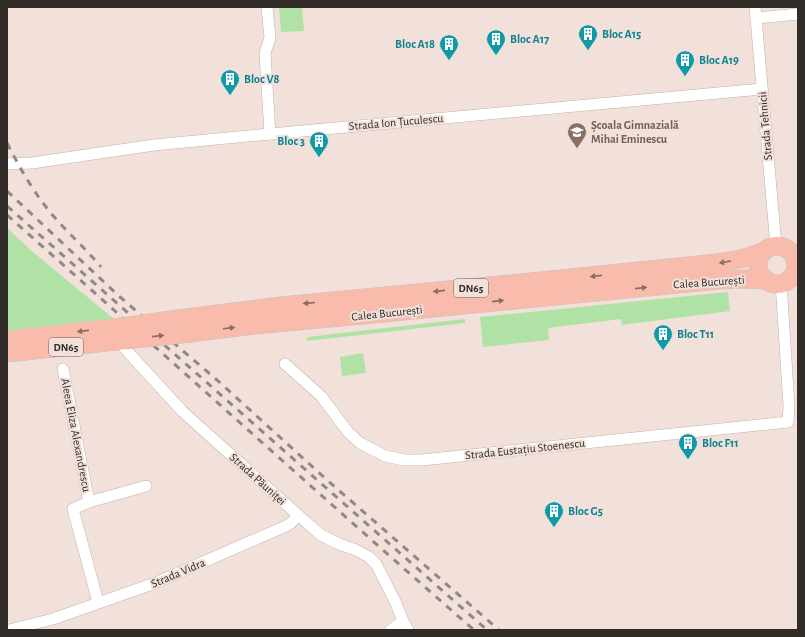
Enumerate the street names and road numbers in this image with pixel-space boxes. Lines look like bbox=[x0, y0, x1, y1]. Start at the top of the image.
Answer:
street label: Strada Tehnicii bbox=[756, 91, 774, 161]
street label: Strada Ion Țuculescu bbox=[348, 112, 444, 134]
street label: Calea București bbox=[673, 274, 745, 292]
road number: DN65 bbox=[454, 279, 488, 297]
street label: Calea București bbox=[351, 303, 423, 325]
road number: DN65 bbox=[49, 338, 83, 356]
street label: Aleea Eliza Alexandrescu bbox=[59, 377, 93, 493]
street label: Strada Eustațiu Stoenescu bbox=[464, 437, 586, 463]
street label: Strada Păuniței bbox=[226, 451, 288, 509]
street label: Strada Vidra bbox=[149, 556, 207, 590]

